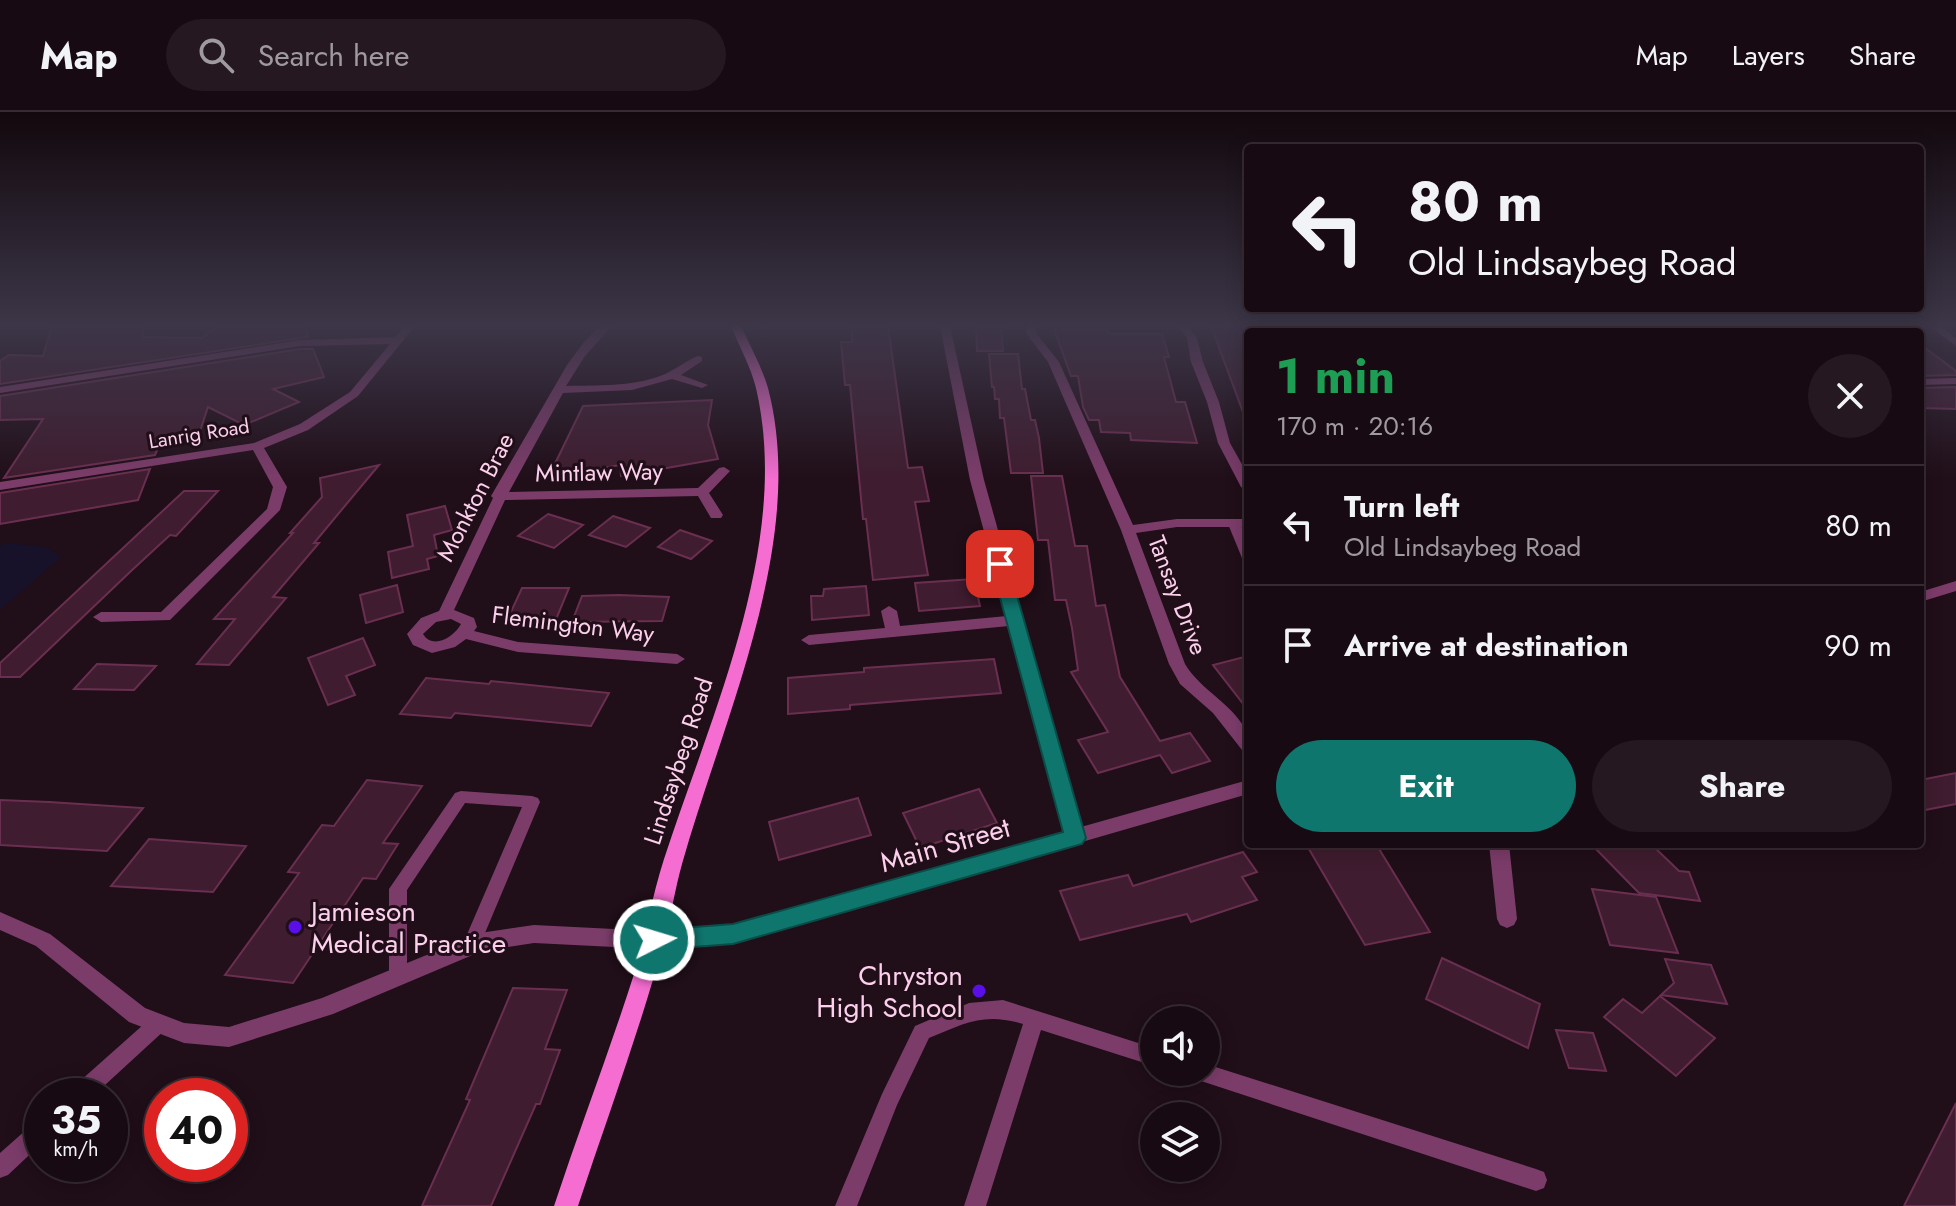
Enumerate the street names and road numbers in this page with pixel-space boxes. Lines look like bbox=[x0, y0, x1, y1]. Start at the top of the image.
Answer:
street label: Lanrig Road bbox=[146, 412, 252, 456]
street label: Monkton Brae bbox=[428, 427, 522, 567]
street label: Mintlaw Way bbox=[535, 453, 664, 491]
street label: Tansay Drive bbox=[1139, 530, 1217, 660]
street label: Flemington Way bbox=[490, 597, 657, 651]
street label: Lindsaybeg Road bbox=[635, 673, 721, 849]
street label: Main Street bbox=[875, 807, 1015, 883]

